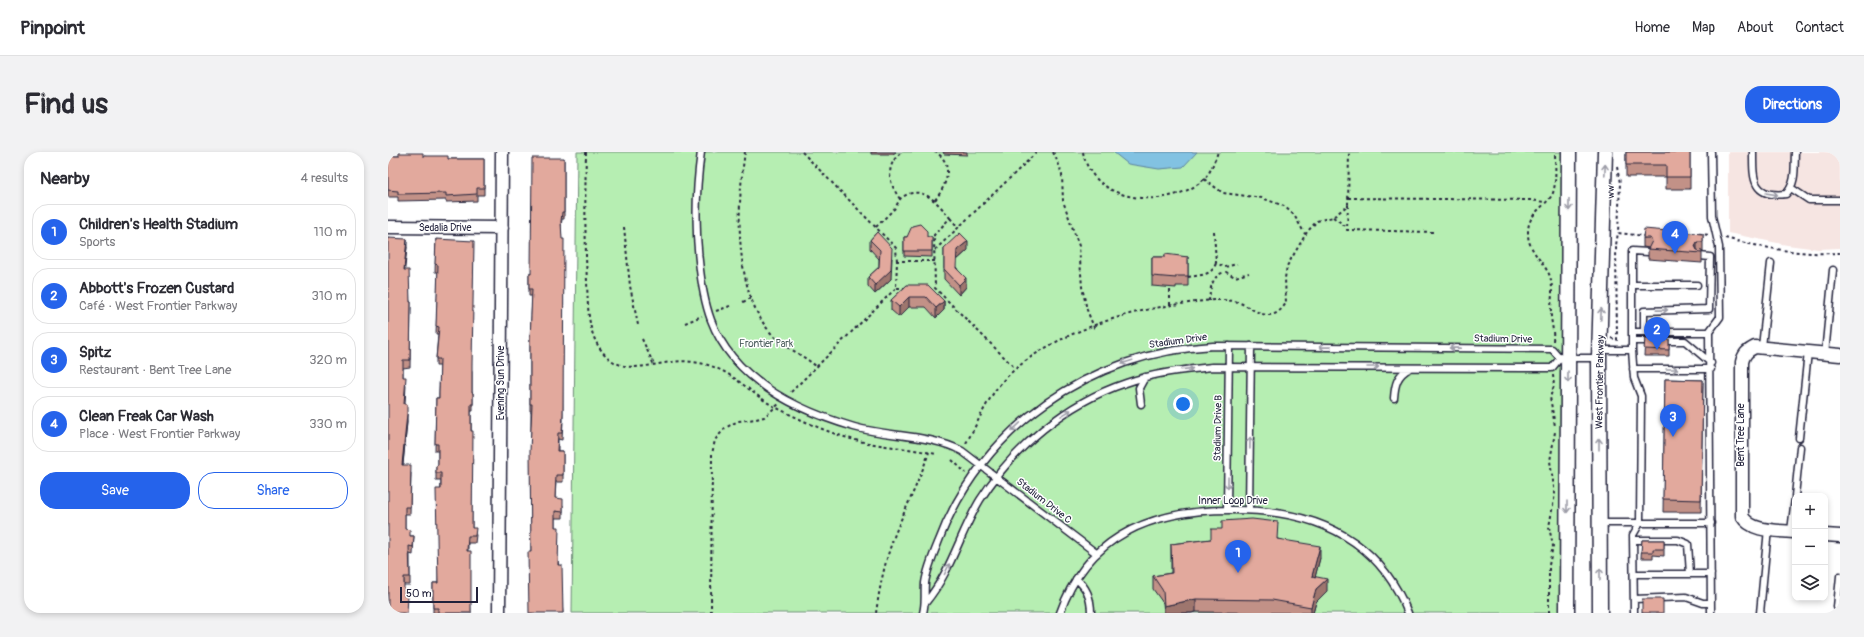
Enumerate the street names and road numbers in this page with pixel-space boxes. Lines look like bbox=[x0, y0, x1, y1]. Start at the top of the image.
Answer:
street label: ww bbox=[1605, 185, 1617, 199]
street label: Sedalia Drive bbox=[419, 222, 471, 234]
street label: Stadium Drive bbox=[1148, 331, 1208, 351]
street label: Stadium Drive bbox=[1474, 332, 1532, 346]
street label: West Frontier Parkway bbox=[1593, 334, 1607, 429]
street label: Evening Sun Drive bbox=[495, 346, 507, 420]
street label: Stadium Drive B bbox=[1211, 394, 1225, 461]
street label: Bent Tree Lane bbox=[1735, 403, 1747, 467]
street label: Stadium Drive C bbox=[1014, 476, 1074, 526]
street label: Inner Loop Drive bbox=[1198, 495, 1268, 507]

